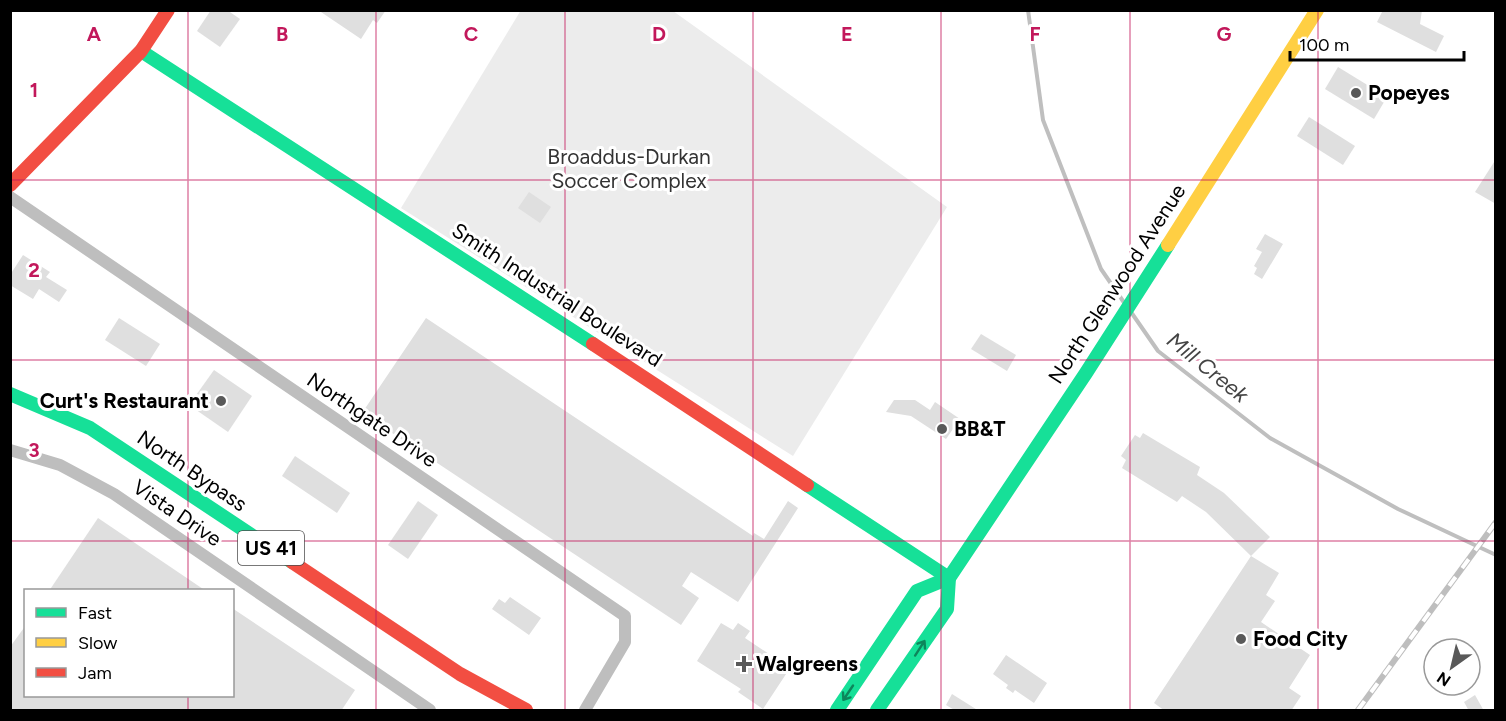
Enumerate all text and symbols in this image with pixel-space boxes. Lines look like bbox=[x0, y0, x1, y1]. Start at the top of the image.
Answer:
text: A bbox=[87, 22, 102, 46]
text: B bbox=[276, 22, 288, 46]
text: C bbox=[464, 22, 478, 46]
text: D bbox=[652, 22, 666, 46]
text: E bbox=[841, 22, 853, 46]
text: F bbox=[1029, 22, 1041, 46]
text: G bbox=[1217, 22, 1232, 46]
scale bar bbox=[1290, 24, 1464, 62]
text: 100 m bbox=[1299, 34, 1349, 56]
text: 1 bbox=[30, 78, 38, 102]
place label: Popeyes bbox=[1368, 80, 1450, 105]
marker: Popeyes bbox=[1349, 86, 1363, 100]
park label: Broaddus-Durkan Soccer Complex bbox=[547, 144, 711, 193]
street label: North Glenwood Avenue bbox=[1043, 179, 1191, 388]
street label: Smith Industrial Boulevard bbox=[448, 217, 667, 372]
text: 2 bbox=[28, 258, 40, 282]
water label: Mill Creek bbox=[1161, 326, 1255, 409]
street label: Northgate Drive bbox=[303, 367, 442, 472]
place label: Curt's Restaurant bbox=[40, 388, 209, 413]
marker: Curt's Restaurant bbox=[214, 394, 228, 408]
place label: BB&T bbox=[954, 416, 1006, 441]
marker: BB&T bbox=[935, 422, 949, 436]
street label: North Bypass bbox=[133, 425, 252, 516]
text: 3 bbox=[28, 438, 40, 462]
street label: Vista Drive bbox=[128, 474, 226, 551]
road number: US 41 bbox=[238, 531, 304, 565]
legend bbox=[24, 589, 234, 697]
text: Fast bbox=[78, 602, 112, 624]
place label: Food City bbox=[1253, 626, 1349, 651]
text: Slow bbox=[78, 632, 117, 654]
marker: Food City bbox=[1234, 632, 1248, 646]
north arrow bbox=[1422, 637, 1482, 697]
one-way arrow bbox=[914, 640, 926, 657]
place label: Walgreens bbox=[756, 651, 858, 676]
marker: Walgreens bbox=[737, 657, 751, 671]
text: Jam bbox=[78, 662, 112, 684]
text: N bbox=[1433, 668, 1454, 690]
one-way arrow bbox=[842, 684, 854, 701]

